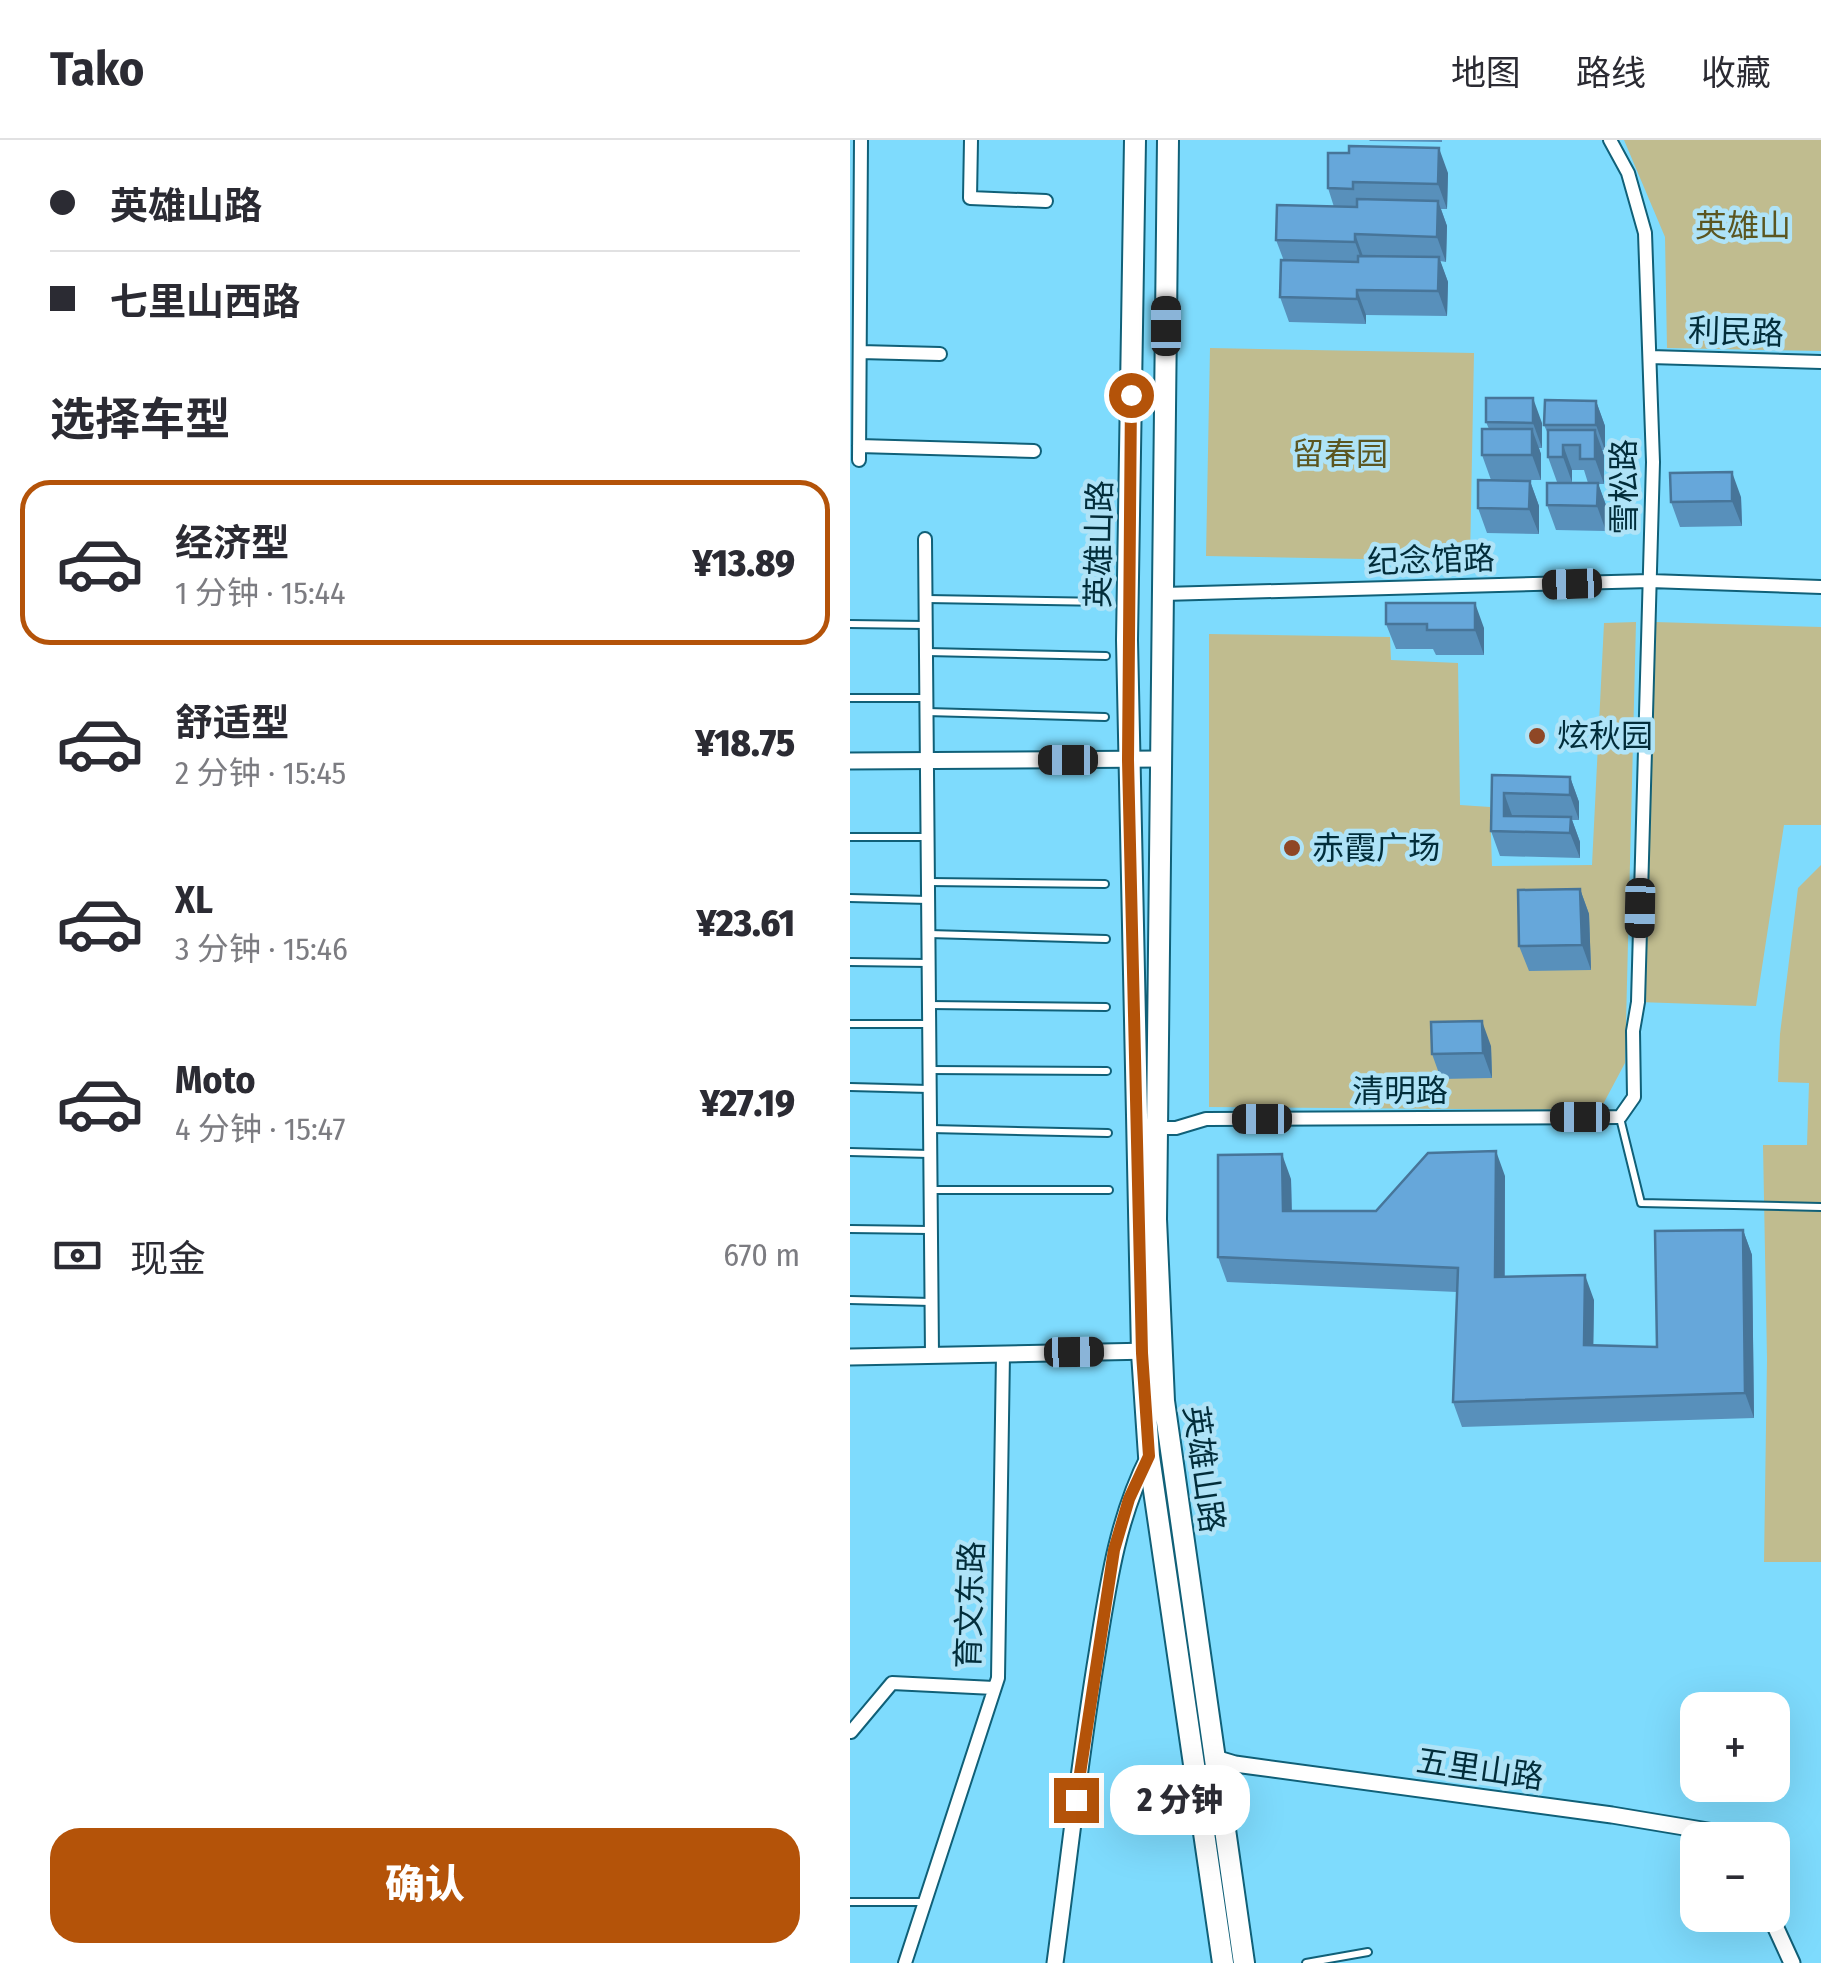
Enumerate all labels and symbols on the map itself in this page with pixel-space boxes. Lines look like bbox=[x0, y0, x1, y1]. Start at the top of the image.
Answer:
park label: 英雄山 bbox=[1695, 207, 1791, 245]
car bbox=[1151, 296, 1181, 356]
street label: 利民路 bbox=[1687, 311, 1785, 353]
route start bbox=[1109, 373, 1154, 418]
park label: 留春园 bbox=[1292, 435, 1388, 473]
street label: 雪松路 bbox=[1605, 439, 1643, 535]
street label: 英雄山路 bbox=[1079, 480, 1119, 608]
street label: 纪念馆路 bbox=[1366, 539, 1496, 581]
car bbox=[1541, 568, 1603, 600]
place label: 炫秋园 bbox=[1557, 717, 1653, 755]
marker: 炫秋园 bbox=[1526, 725, 1548, 747]
car bbox=[1038, 745, 1098, 775]
place label: 赤霞广场 bbox=[1312, 829, 1440, 867]
marker: 赤霞广场 bbox=[1281, 837, 1303, 859]
car bbox=[1624, 878, 1656, 938]
street label: 清明路 bbox=[1352, 1072, 1448, 1110]
car bbox=[1550, 1102, 1610, 1132]
car bbox=[1232, 1104, 1292, 1134]
car bbox=[1044, 1336, 1104, 1368]
street label: 英雄山路 bbox=[1176, 1403, 1232, 1535]
street label: 育文东路 bbox=[949, 1540, 991, 1670]
street label: 五里山路 bbox=[1414, 1741, 1546, 1797]
callout: 2 分钟 bbox=[1111, 1765, 1251, 1835]
route end bbox=[1054, 1778, 1099, 1823]

